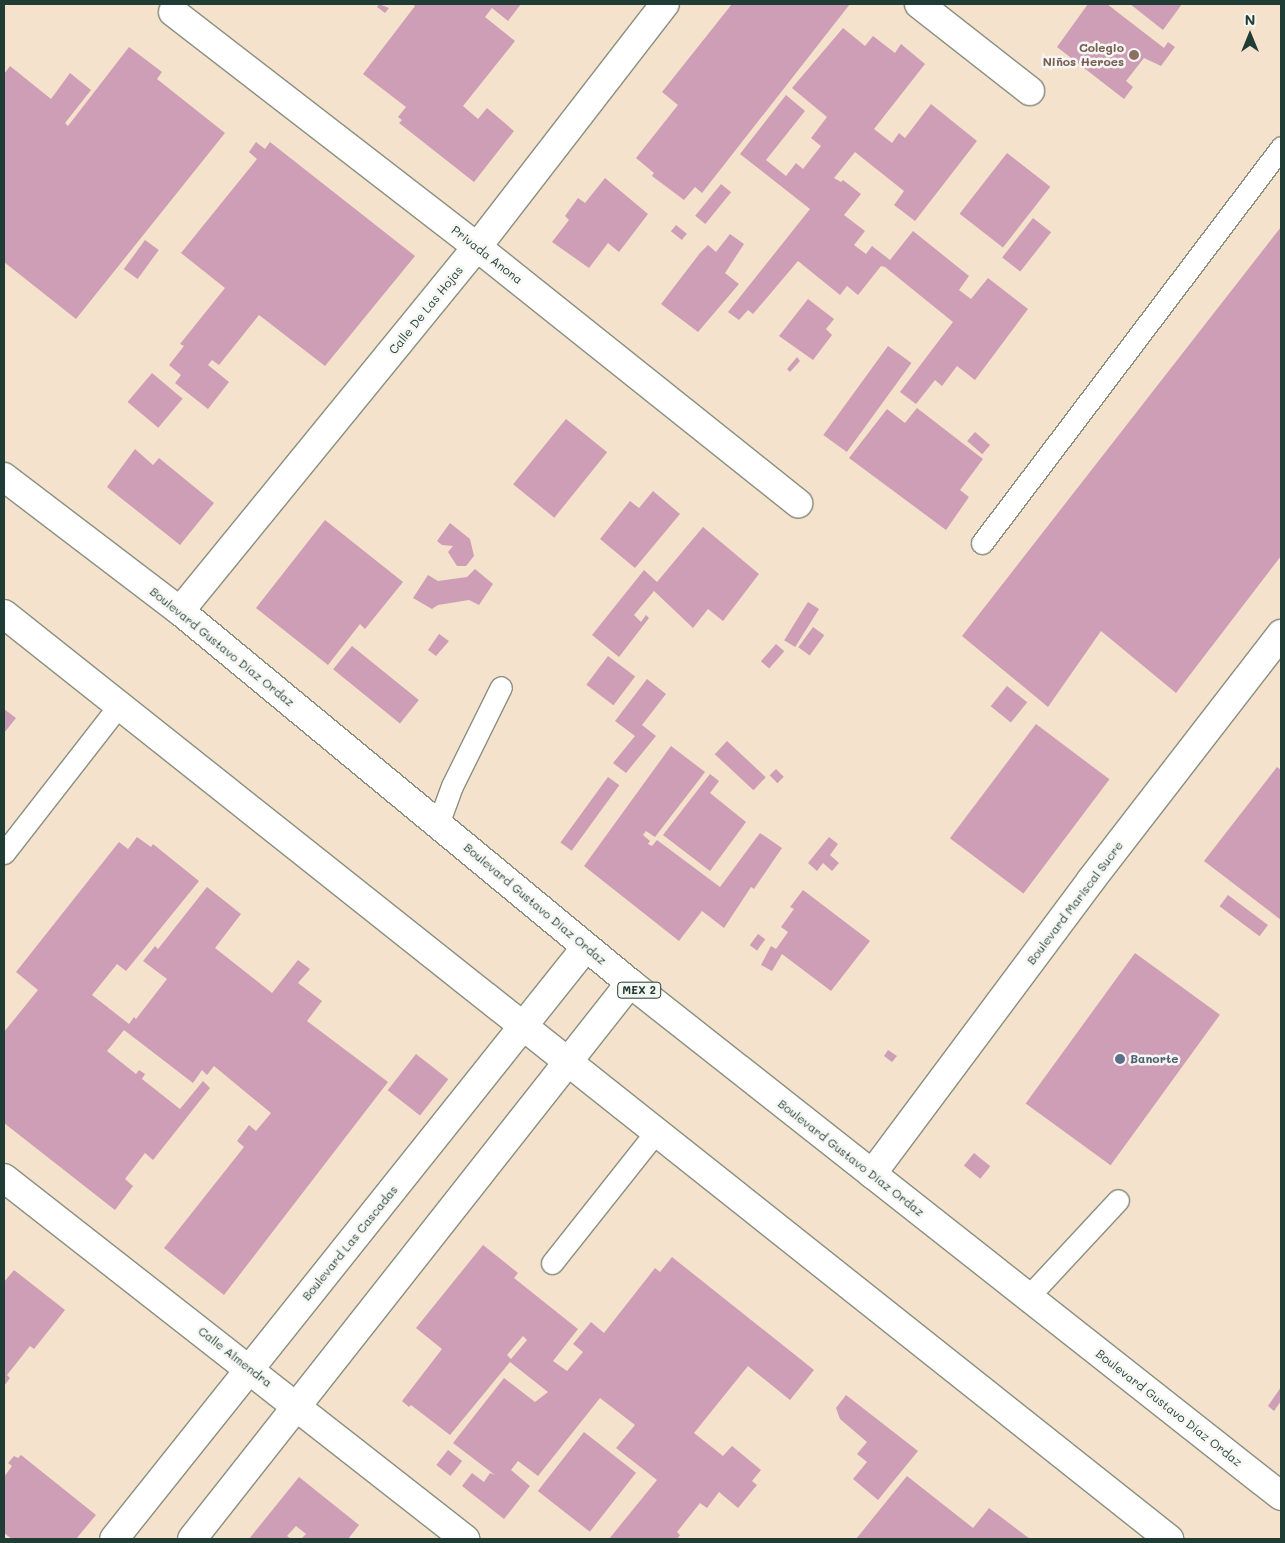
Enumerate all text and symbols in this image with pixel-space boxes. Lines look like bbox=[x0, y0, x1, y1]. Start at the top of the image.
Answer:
north arrow bbox=[1225, 10, 1275, 60]
text: N bbox=[1245, 10, 1255, 29]
place label: Colegio Niños Heroes bbox=[1043, 41, 1124, 69]
marker: Colegio Niños Heroes bbox=[1128, 49, 1140, 61]
street label: Privada Anona bbox=[449, 223, 525, 287]
street label: Calle De Las Hojas bbox=[386, 263, 466, 357]
street label: Boulevard Gustavo Díaz Ordaz bbox=[147, 584, 297, 710]
street label: Boulevard Mariscal Sucre bbox=[1024, 839, 1126, 967]
street label: Boulevard Gustavo Díaz Ordaz bbox=[461, 840, 609, 968]
road number: MEX 2 bbox=[616, 982, 662, 998]
place label: Banorte bbox=[1130, 1052, 1178, 1066]
marker: Banorte bbox=[1114, 1053, 1126, 1065]
street label: Boulevard Gustavo Díaz Ordaz bbox=[775, 1096, 927, 1220]
street label: Boulevard Las Cascadas bbox=[299, 1183, 401, 1303]
street label: Calle Almendra bbox=[195, 1324, 275, 1390]
street label: Boulevard Gustavo Díaz Ordaz bbox=[1093, 1346, 1245, 1470]

